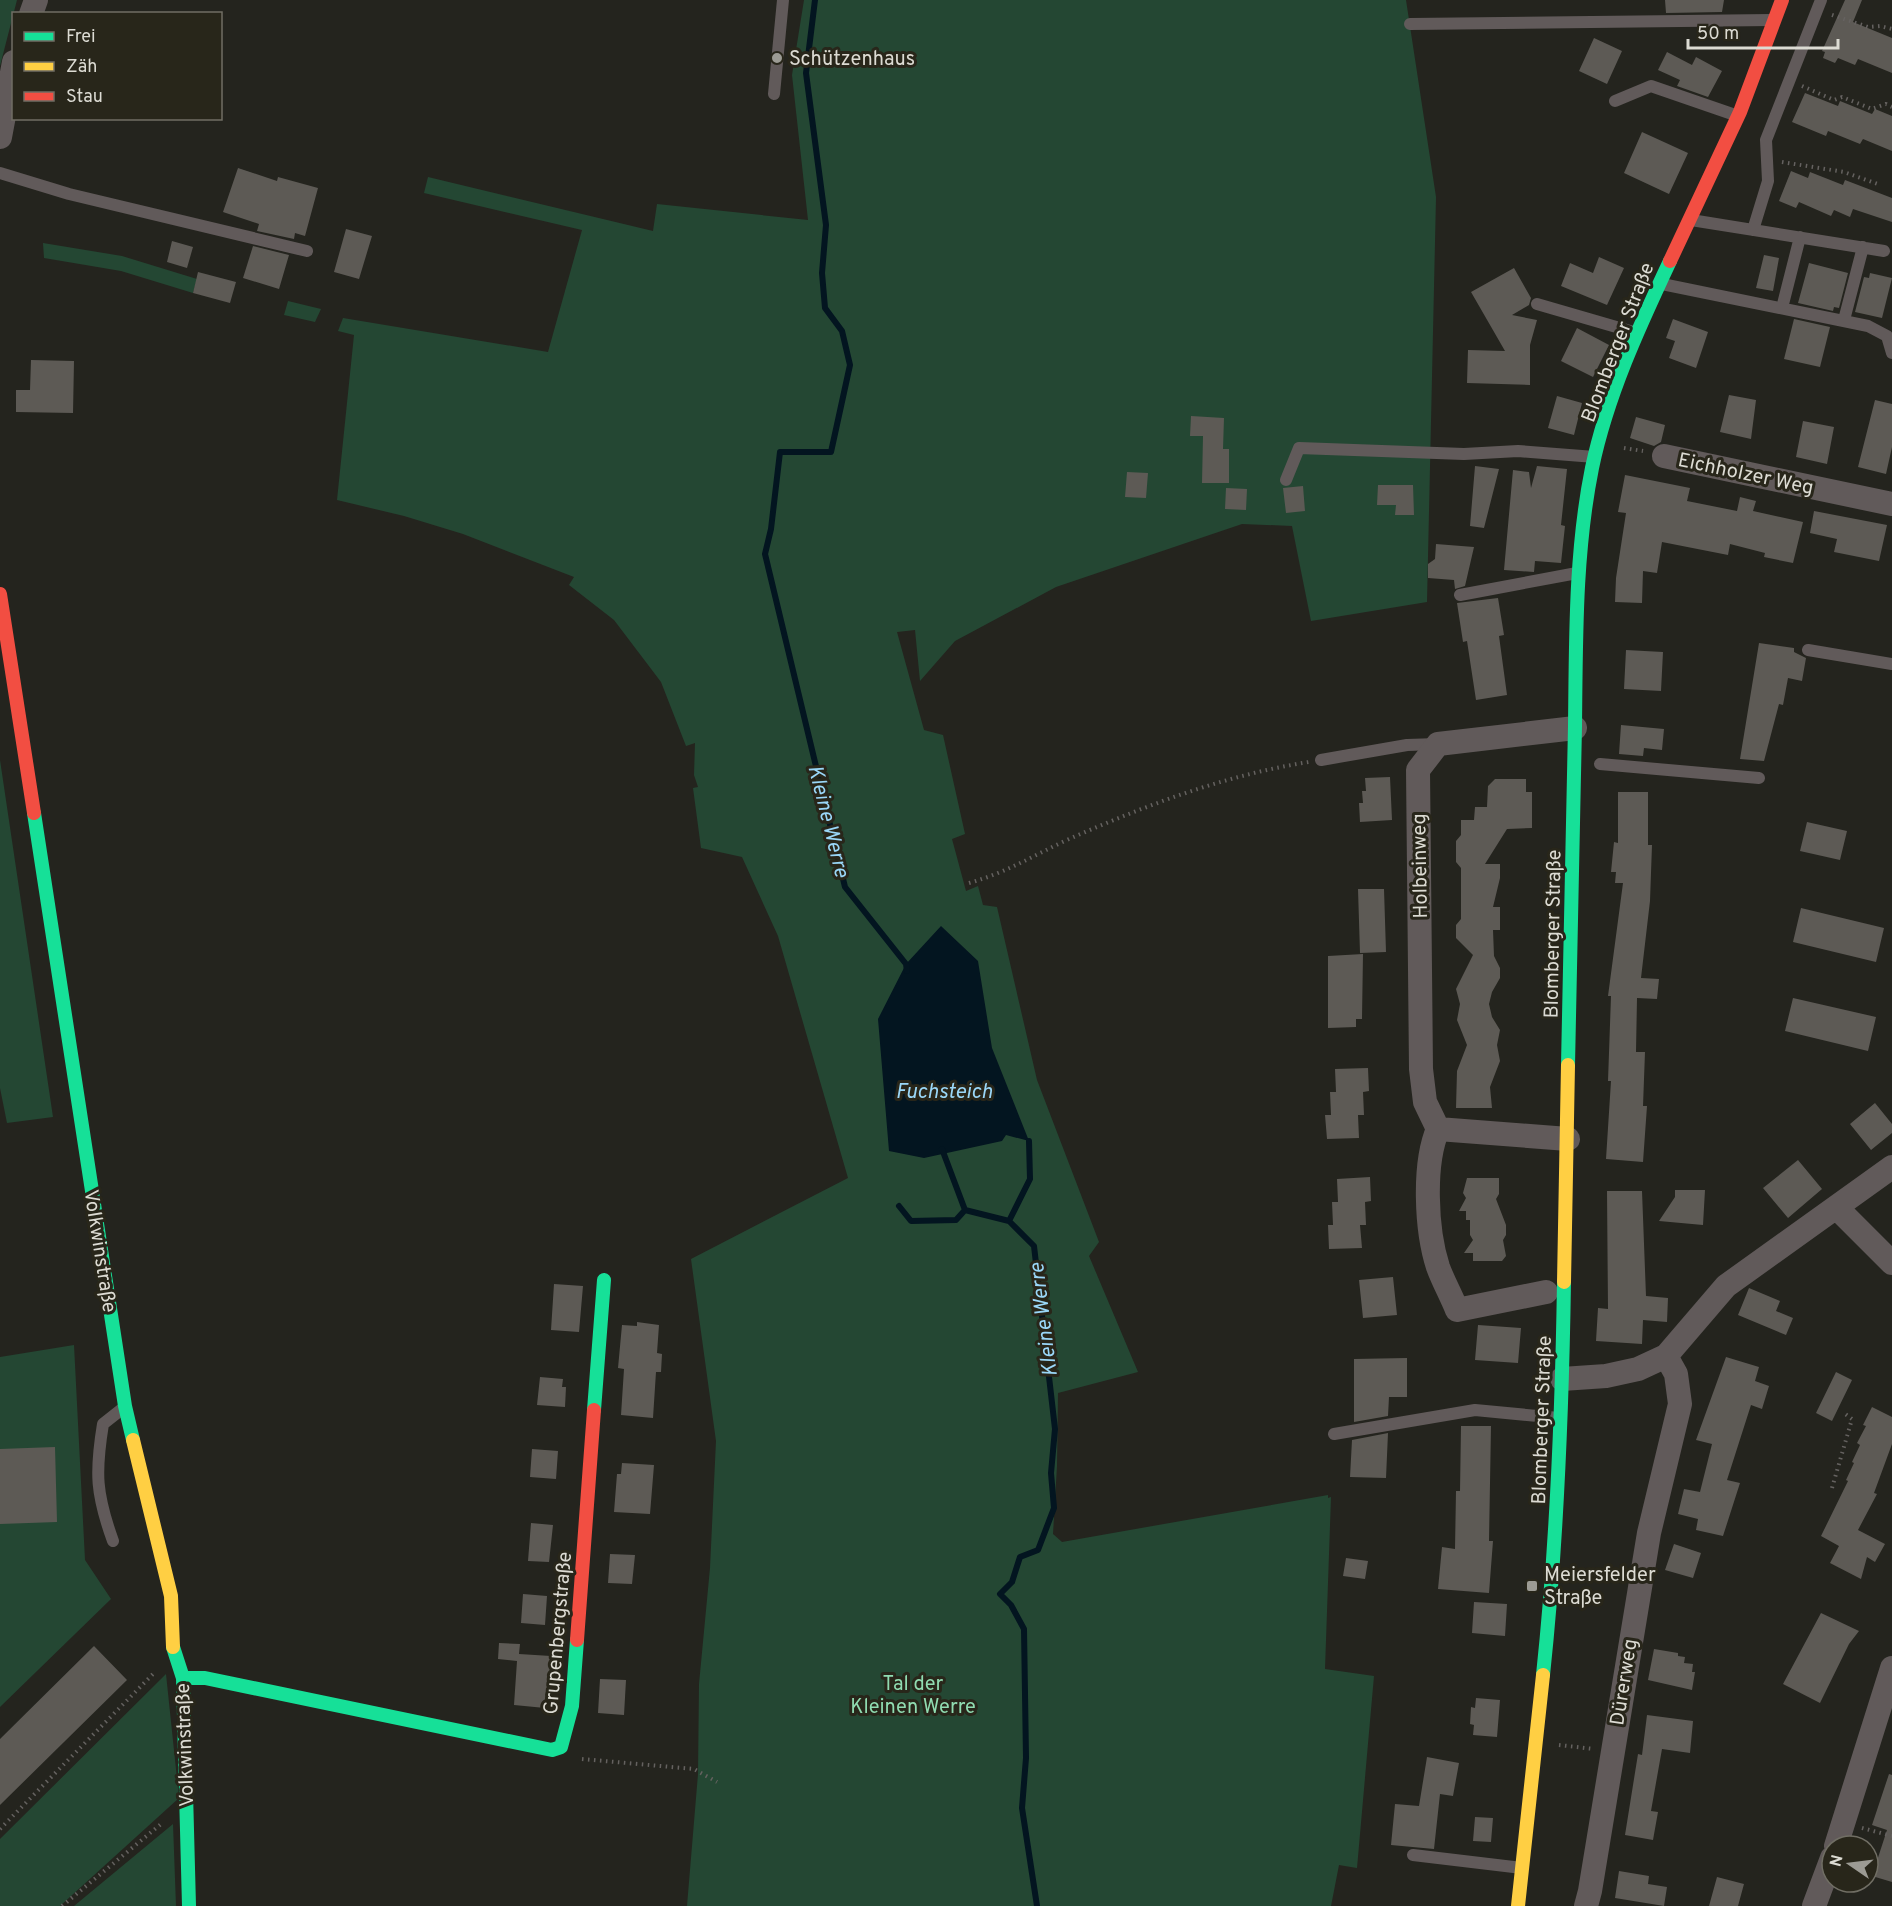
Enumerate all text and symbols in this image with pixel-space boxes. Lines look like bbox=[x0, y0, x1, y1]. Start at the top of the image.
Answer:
legend bbox=[12, 12, 222, 120]
scale bar bbox=[1688, 12, 1838, 50]
text: 50 m bbox=[1697, 23, 1739, 46]
text: Frei bbox=[66, 26, 96, 49]
place label: Schützenhaus bbox=[789, 47, 915, 73]
marker: Schützenhaus bbox=[770, 51, 784, 65]
text: Zäh bbox=[66, 56, 97, 79]
text: Stau bbox=[66, 86, 103, 109]
street label: Blomberger Straße bbox=[1576, 259, 1661, 426]
street label: Eichholzer Weg bbox=[1675, 448, 1816, 502]
water label: Kleine Werre bbox=[801, 762, 855, 881]
street label: Holbeinweg bbox=[1407, 813, 1435, 919]
street label: Blomberger Straße bbox=[1540, 849, 1568, 1019]
water label: Fuchsteich bbox=[896, 1079, 993, 1106]
street label: Volkwinstraße bbox=[76, 1188, 122, 1315]
water label: Kleine Werre bbox=[1024, 1260, 1065, 1378]
street label: Blomberger Straße bbox=[1527, 1335, 1559, 1505]
street label: Grupenbergstraße bbox=[539, 1551, 579, 1716]
place label: Meiersfelder Straße bbox=[1544, 1563, 1656, 1612]
marker: Meiersfelder Straße bbox=[1525, 1579, 1539, 1593]
street label: Dürerweg bbox=[1605, 1637, 1645, 1728]
park label: Tal der Kleinen Werre bbox=[850, 1672, 976, 1721]
street label: Volkwinstraße bbox=[171, 1682, 201, 1807]
north arrow bbox=[1820, 1834, 1880, 1894]
text: N bbox=[1826, 1853, 1848, 1869]

